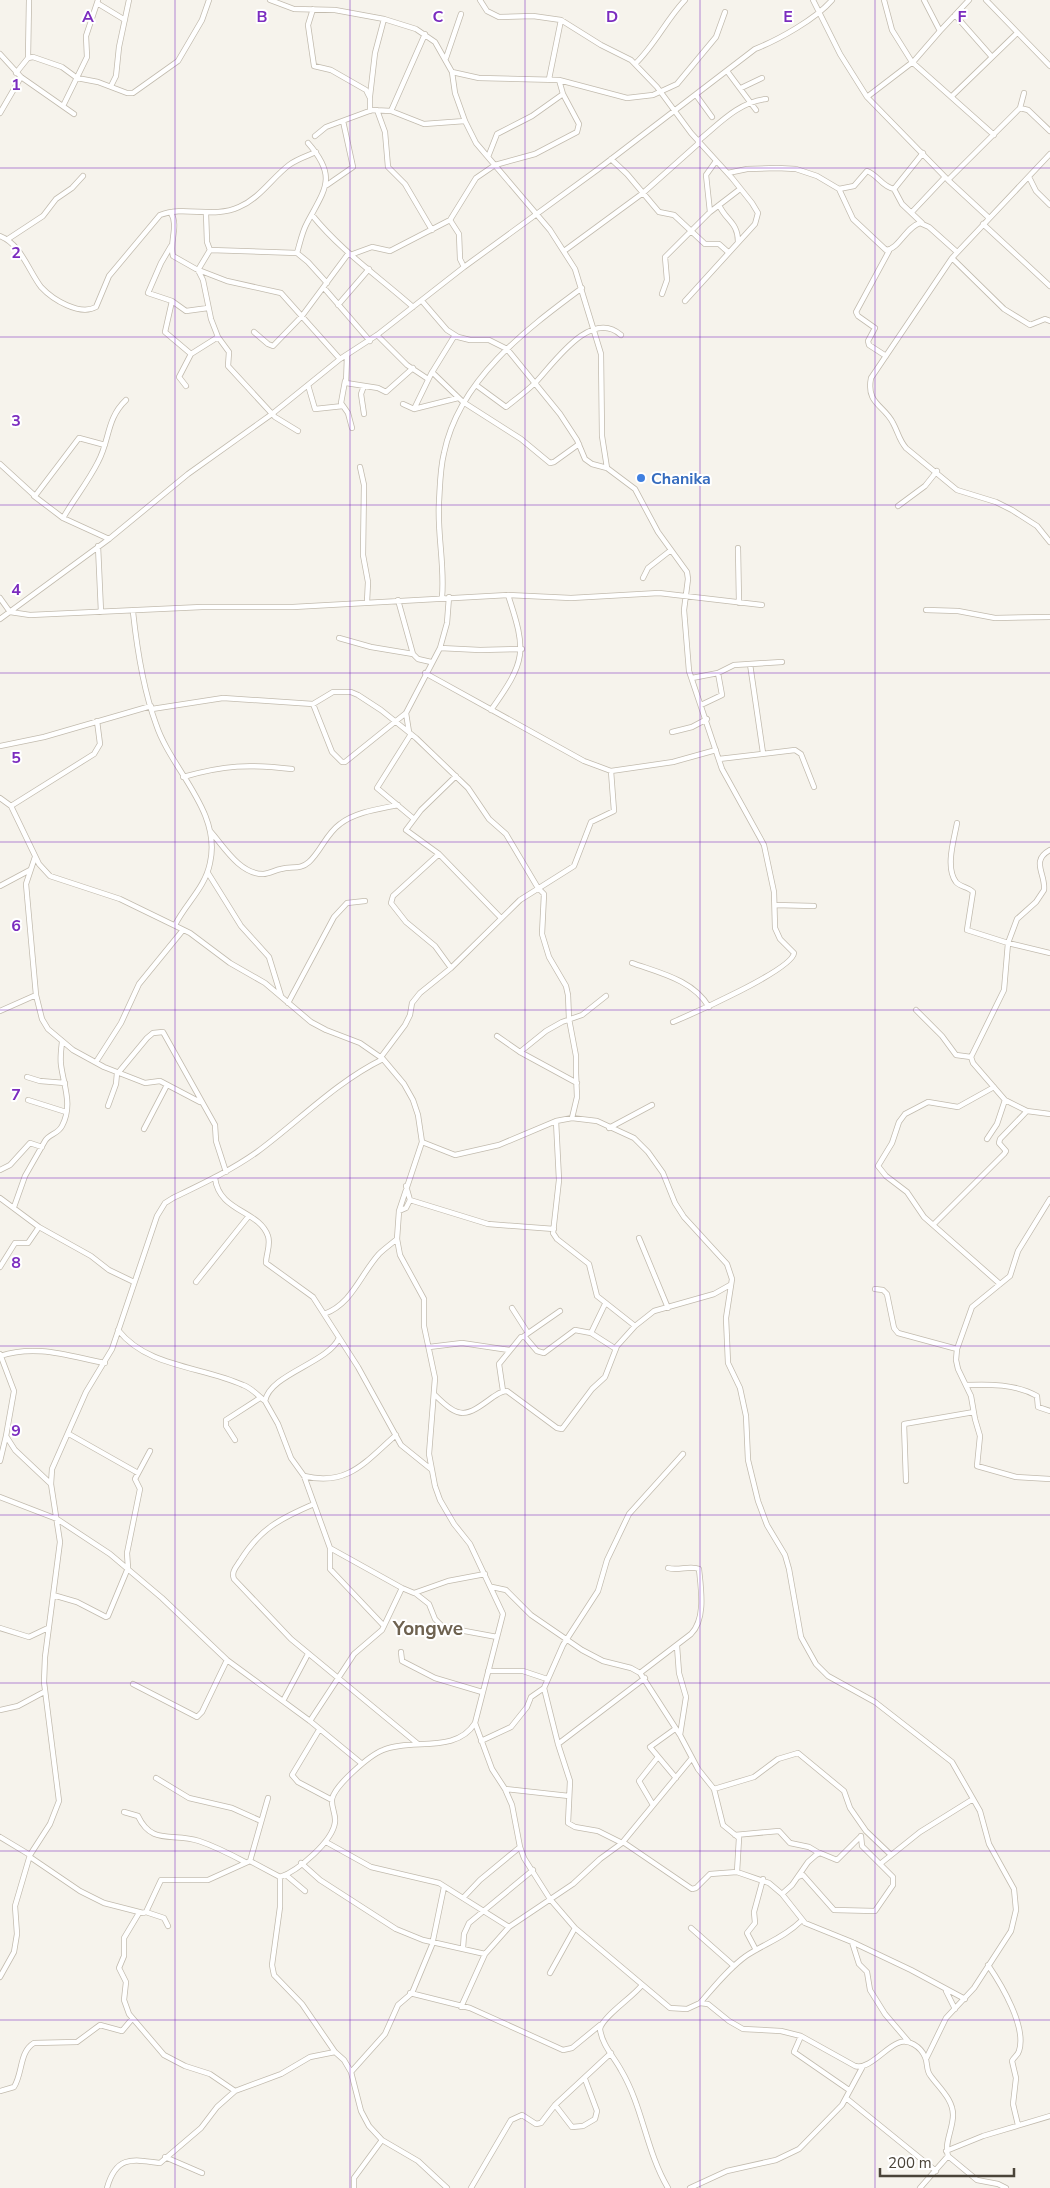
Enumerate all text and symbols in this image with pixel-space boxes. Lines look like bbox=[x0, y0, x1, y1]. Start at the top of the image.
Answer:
text: A bbox=[82, 6, 94, 28]
text: B bbox=[256, 6, 268, 28]
text: C bbox=[433, 6, 444, 28]
text: D bbox=[606, 6, 618, 28]
text: E bbox=[783, 6, 793, 28]
text: F bbox=[958, 6, 967, 28]
text: 1 bbox=[11, 74, 21, 96]
text: 2 bbox=[11, 242, 21, 264]
text: 3 bbox=[11, 410, 21, 432]
place label: Chanika bbox=[651, 468, 711, 490]
marker: Chanika bbox=[635, 472, 647, 484]
text: 4 bbox=[11, 579, 21, 601]
text: 5 bbox=[11, 747, 21, 769]
text: 6 bbox=[11, 915, 21, 937]
text: 7 bbox=[11, 1084, 21, 1106]
text: 8 bbox=[11, 1252, 21, 1274]
text: 9 bbox=[11, 1420, 21, 1442]
district label: Yongwe bbox=[392, 1616, 463, 1642]
scale bar bbox=[880, 2146, 1014, 2178]
text: 200 m bbox=[888, 2153, 932, 2173]

